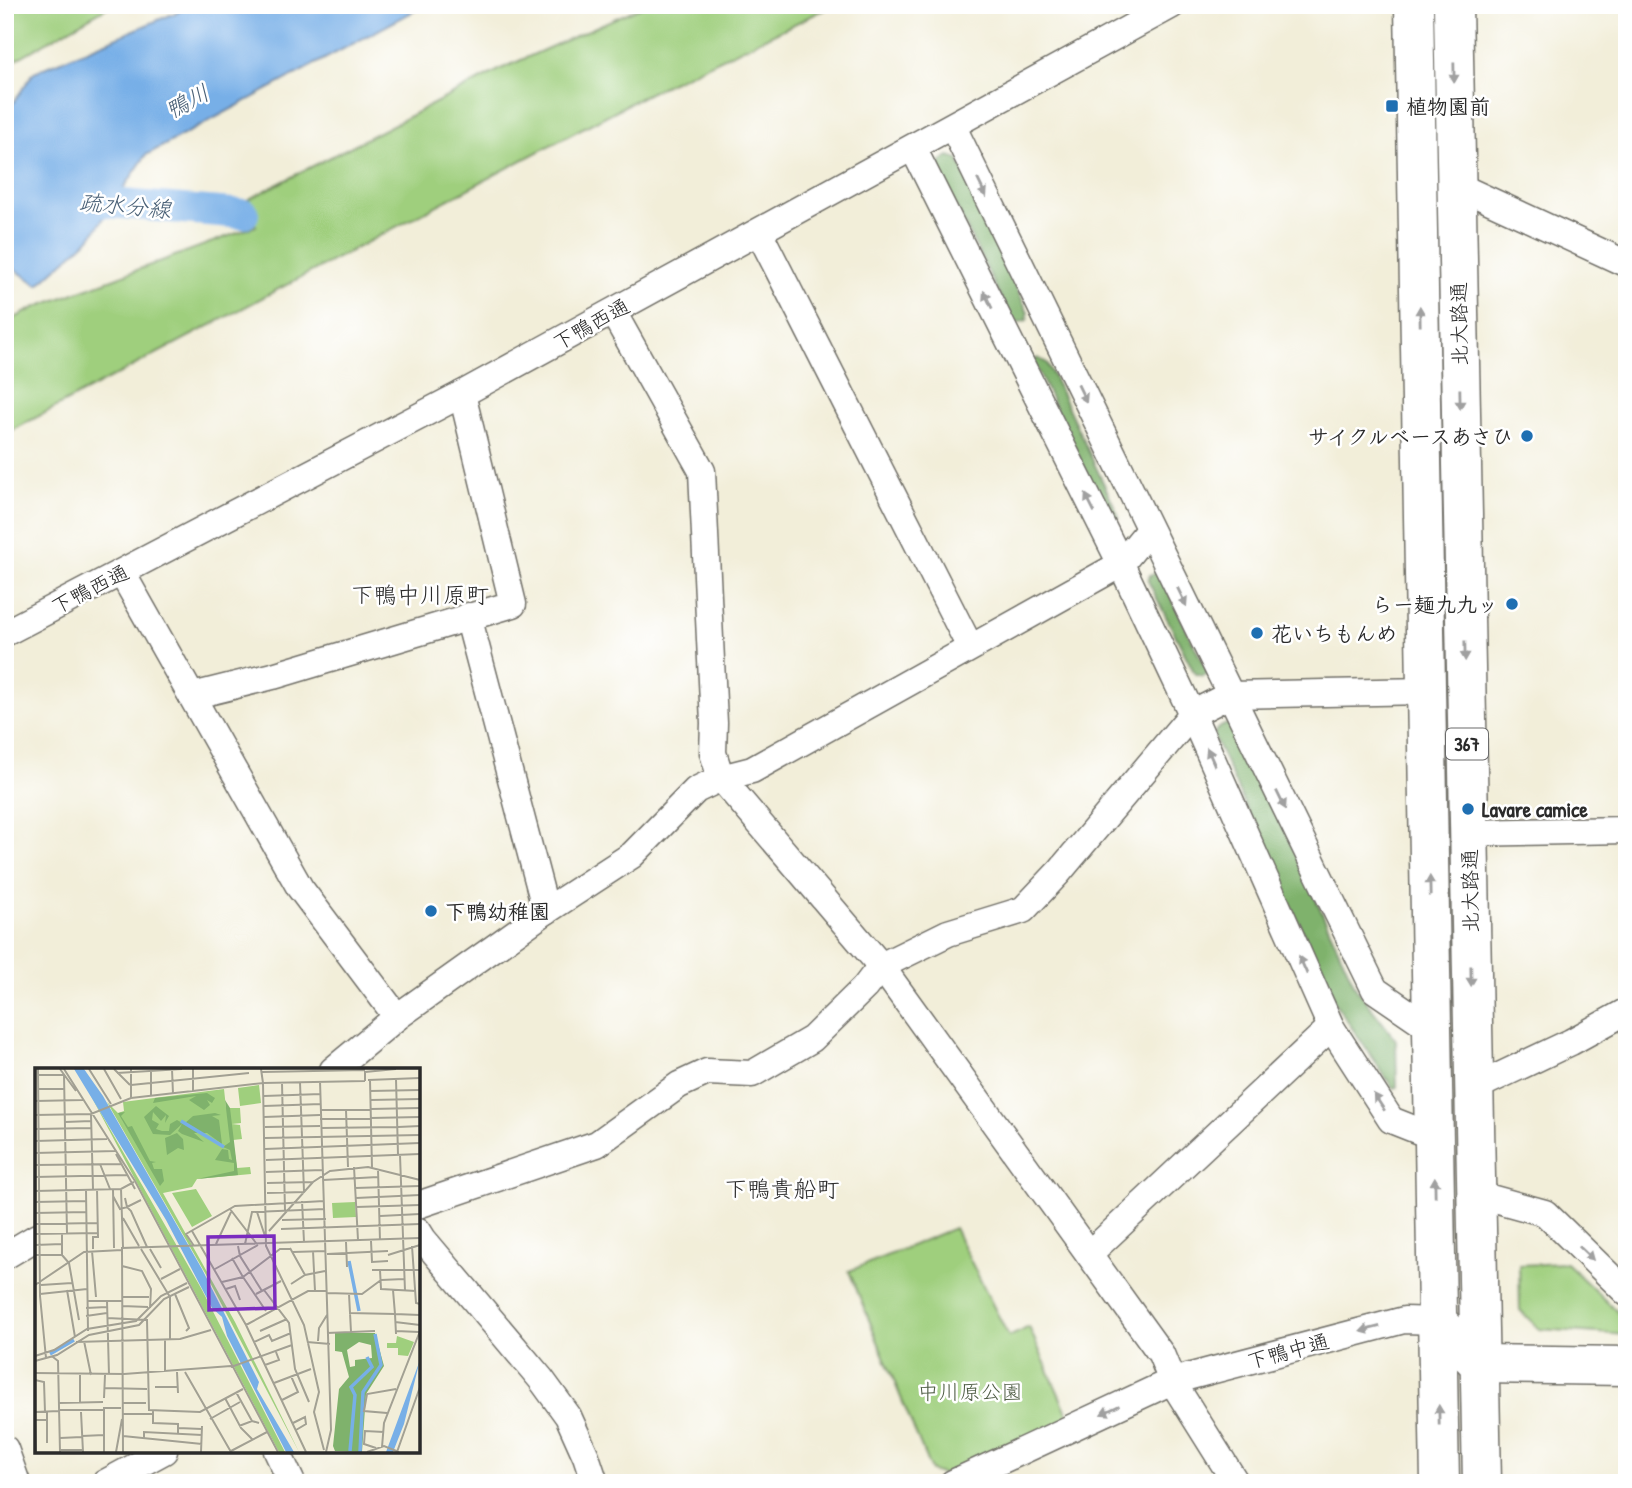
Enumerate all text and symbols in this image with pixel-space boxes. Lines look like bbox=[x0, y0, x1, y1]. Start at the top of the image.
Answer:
one-way arrow bbox=[1448, 63, 1460, 85]
water label: 鴨川 bbox=[159, 77, 215, 125]
place label: 植物園前 bbox=[1406, 92, 1490, 121]
marker: 植物園前 bbox=[1384, 98, 1400, 114]
one-way arrow bbox=[977, 178, 988, 198]
water label: 疏水分線 bbox=[78, 186, 173, 225]
street label: 北大路通 bbox=[1444, 282, 1474, 366]
one-way arrow bbox=[983, 290, 994, 310]
street label: 下鴨西通 bbox=[547, 291, 635, 357]
one-way arrow bbox=[1414, 305, 1426, 327]
one-way arrow bbox=[1076, 383, 1088, 403]
one-way arrow bbox=[1454, 388, 1466, 410]
place label: サイクルベースあさひ bbox=[1307, 422, 1513, 451]
marker: サイクルベースあさひ bbox=[1519, 428, 1535, 444]
one-way arrow bbox=[1085, 493, 1096, 513]
street label: 下鴨西通 bbox=[46, 557, 134, 621]
district label: 下鴨中川原町 bbox=[351, 579, 489, 610]
one-way arrow bbox=[1176, 587, 1187, 607]
place label: らー麺九九ッ bbox=[1372, 590, 1498, 619]
marker: らー麺九九ッ bbox=[1504, 596, 1520, 612]
place label: 花いちもんめ bbox=[1271, 619, 1397, 648]
marker: 花いちもんめ bbox=[1249, 625, 1265, 641]
one-way arrow bbox=[1459, 640, 1471, 662]
road number: 367 bbox=[1446, 729, 1488, 760]
one-way arrow bbox=[1205, 747, 1217, 767]
one-way arrow bbox=[1276, 790, 1287, 810]
place label: Lavare camice bbox=[1482, 795, 1588, 824]
marker: Lavare camice bbox=[1460, 801, 1476, 817]
street label: 北大路通 bbox=[1455, 849, 1485, 933]
one-way arrow bbox=[1424, 875, 1436, 897]
place label: 下鴨幼稚園 bbox=[445, 897, 550, 926]
marker: 下鴨幼稚園 bbox=[423, 903, 439, 919]
one-way arrow bbox=[1297, 955, 1309, 975]
one-way arrow bbox=[1466, 966, 1477, 988]
inset map bbox=[35, 1068, 420, 1453]
one-way arrow bbox=[1372, 1093, 1386, 1111]
district label: 下鴨貴船町 bbox=[725, 1173, 840, 1204]
one-way arrow bbox=[1429, 1176, 1441, 1198]
one-way arrow bbox=[1577, 1244, 1594, 1260]
one-way arrow bbox=[1359, 1324, 1381, 1335]
street label: 下鴨中通 bbox=[1244, 1326, 1332, 1376]
park label: 中川原公園 bbox=[918, 1377, 1023, 1406]
one-way arrow bbox=[1433, 1403, 1444, 1425]
one-way arrow bbox=[1100, 1404, 1120, 1416]

